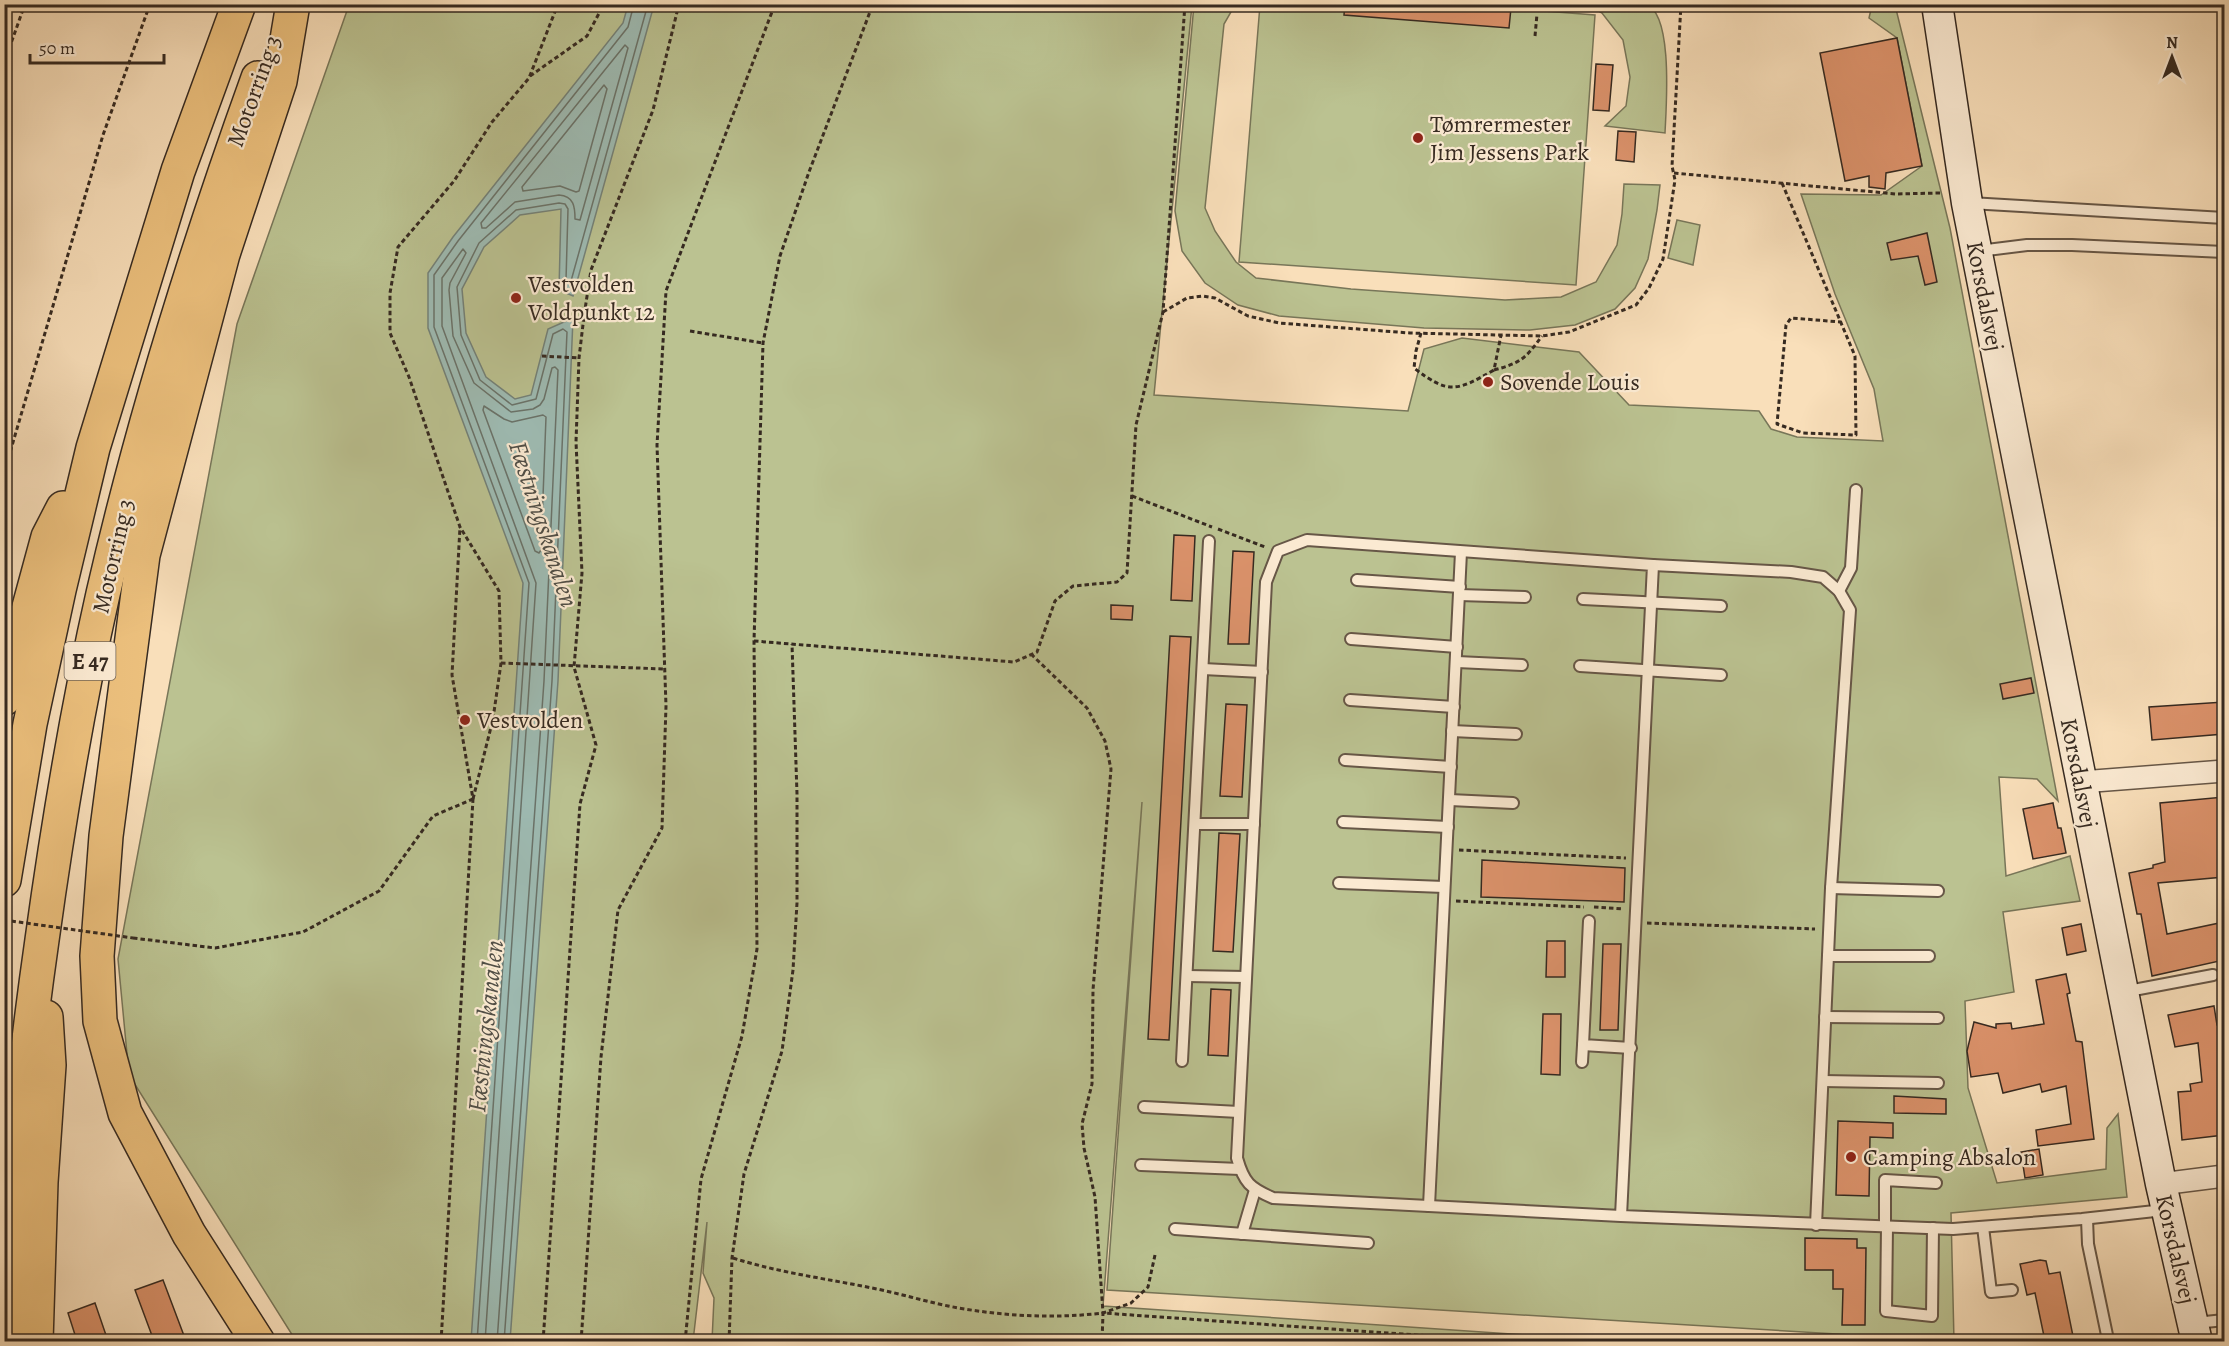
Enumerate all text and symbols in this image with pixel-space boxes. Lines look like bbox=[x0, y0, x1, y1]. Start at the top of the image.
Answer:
scale bar bbox=[30, 27, 164, 65]
north arrow bbox=[2142, 27, 2202, 87]
street label: Motorring 3 bbox=[219, 31, 289, 151]
text: N bbox=[2166, 32, 2178, 54]
text: 50 m bbox=[39, 36, 75, 60]
place label: Tømrermester Jim Jessens Park bbox=[1430, 108, 1589, 168]
marker: Tømrermester Jim Jessens Park bbox=[1411, 131, 1425, 145]
street label: Korsdalsvej bbox=[1959, 238, 2011, 354]
place label: Vestvolden Voldpunkt 12 bbox=[527, 268, 655, 328]
marker: Vestvolden Voldpunkt 12 bbox=[509, 291, 523, 305]
place label: Sovende Louis bbox=[1500, 366, 1640, 398]
marker: Sovende Louis bbox=[1481, 375, 1495, 389]
water label: Fæstningskanalen bbox=[500, 437, 587, 612]
street label: Motorring 3 bbox=[84, 496, 142, 616]
road number: E 47 bbox=[64, 642, 116, 680]
place label: Vestvolden bbox=[476, 704, 583, 736]
marker: Vestvolden bbox=[458, 713, 472, 727]
street label: Korsdalsvej bbox=[2053, 715, 2105, 831]
water label: Fæstningskanalen bbox=[459, 938, 512, 1114]
place label: Camping Absalon bbox=[1863, 1141, 2036, 1173]
marker: Camping Absalon bbox=[1844, 1150, 1858, 1164]
street label: Korsdalsvej bbox=[2148, 1191, 2204, 1307]

